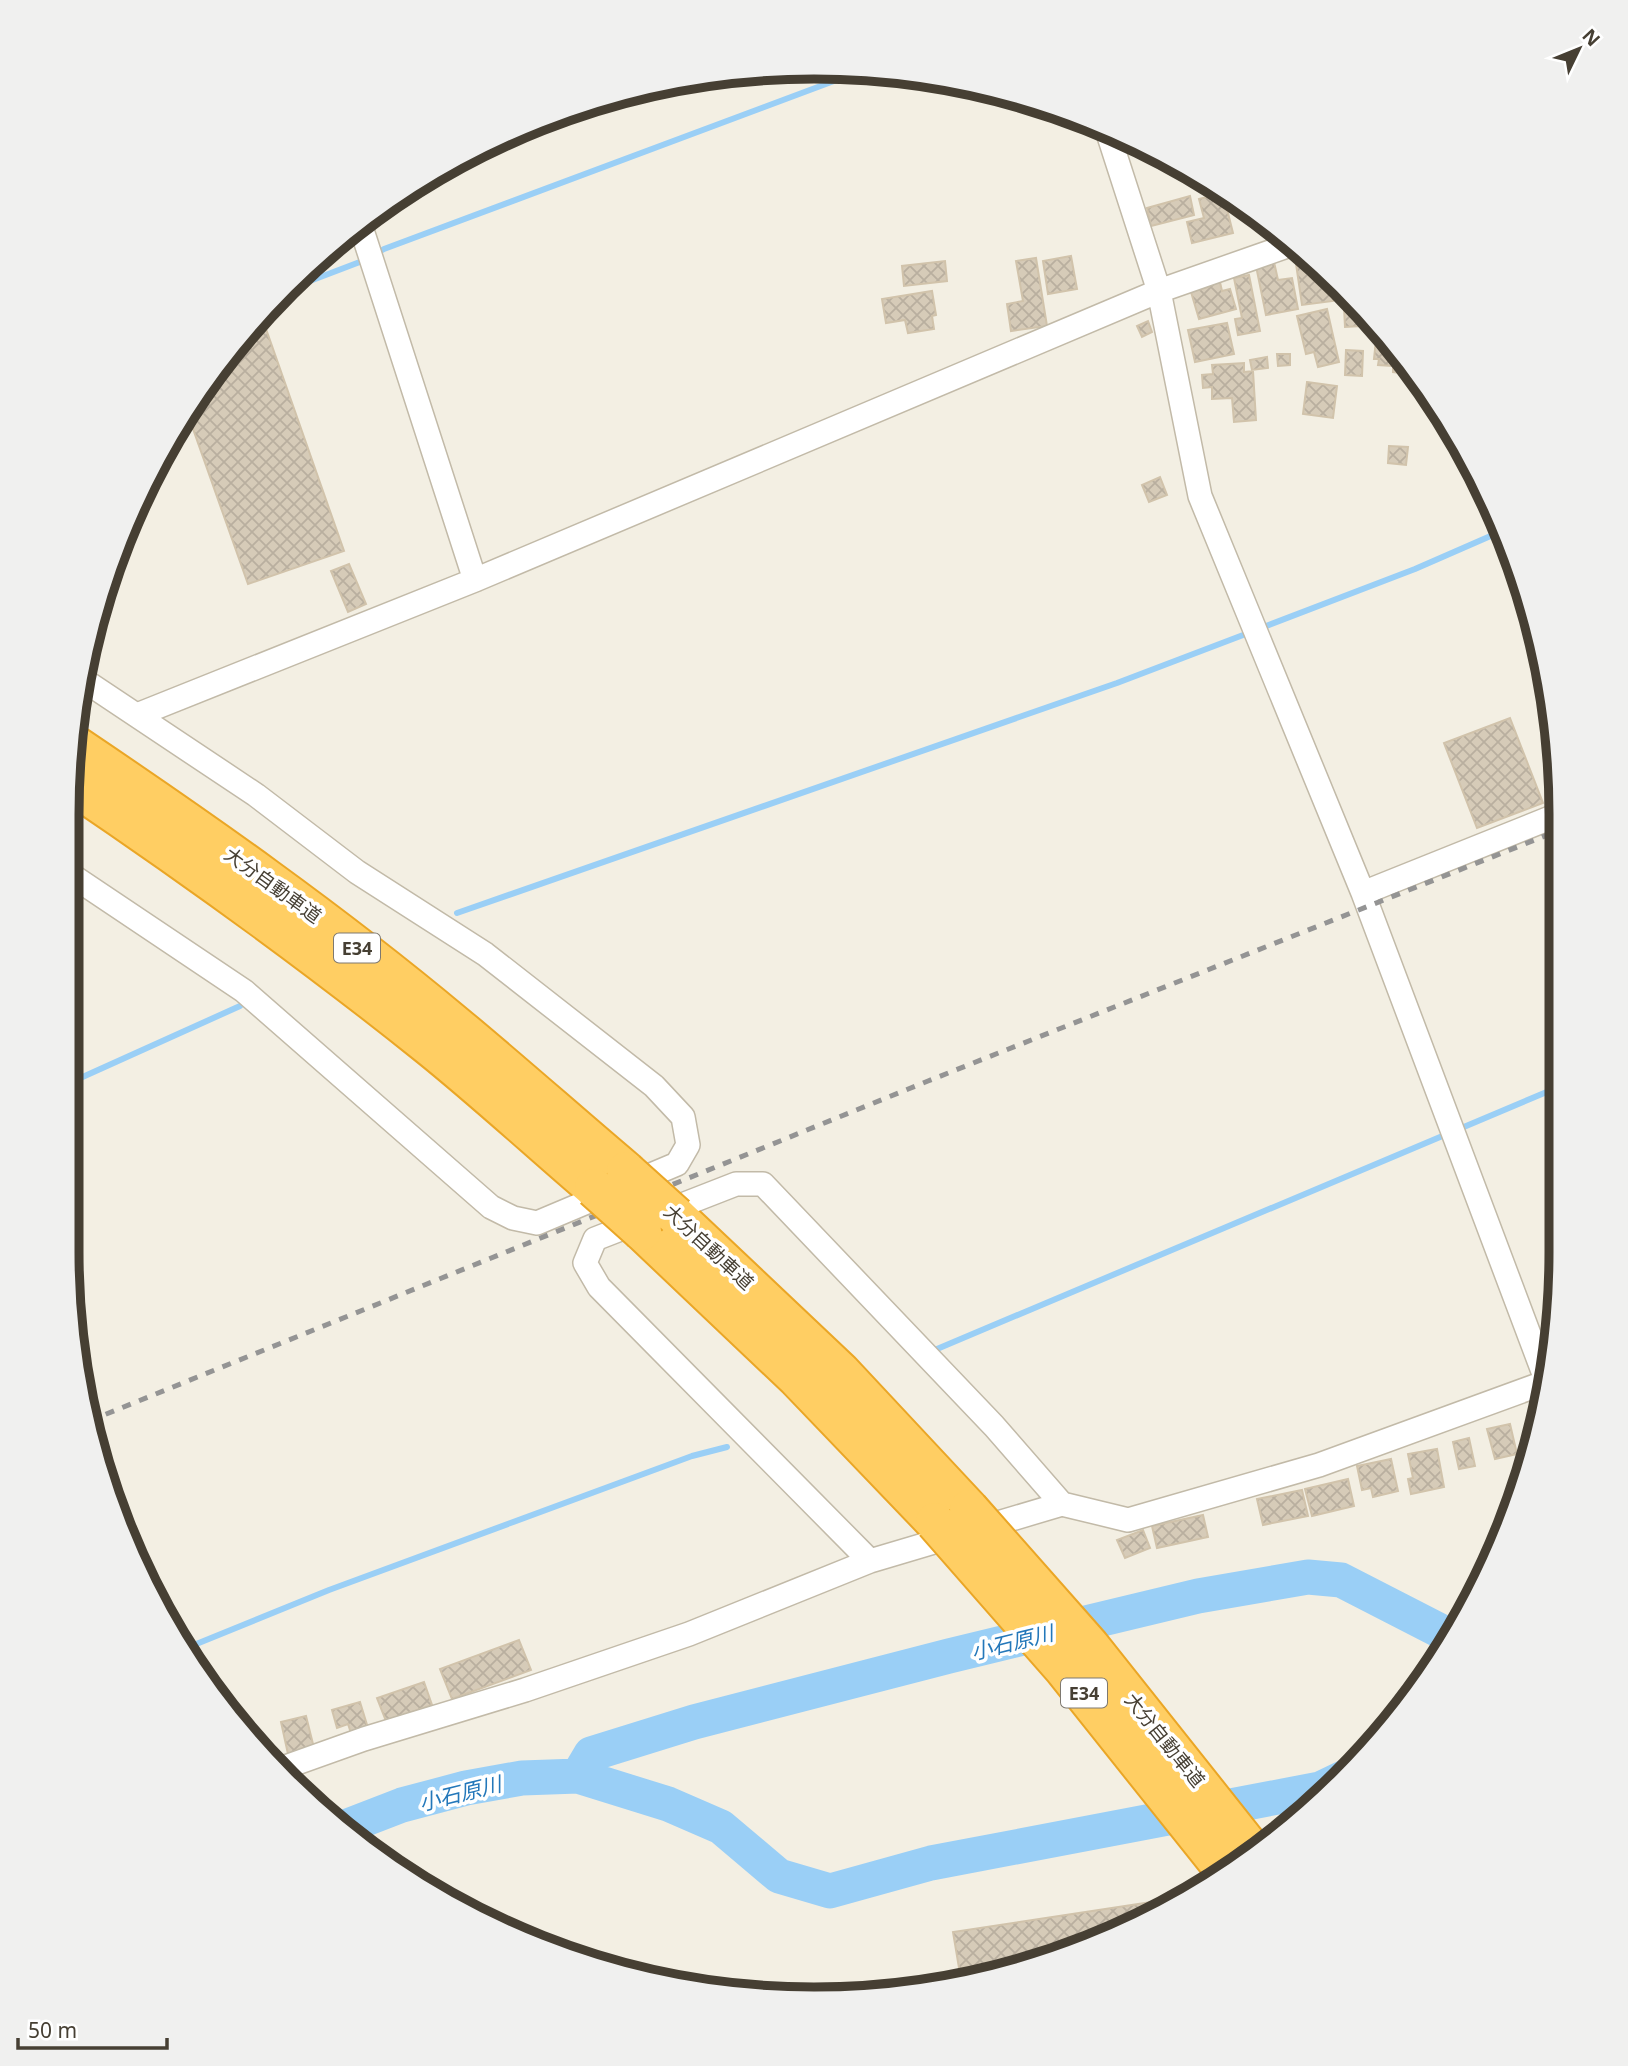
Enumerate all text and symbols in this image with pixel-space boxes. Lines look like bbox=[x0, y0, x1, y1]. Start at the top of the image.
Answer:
north arrow bbox=[1544, 14, 1614, 84]
text: N bbox=[1577, 23, 1606, 52]
street label: 大分自動車道 bbox=[219, 841, 327, 929]
road number: E34 bbox=[334, 933, 380, 962]
street label: 大分自動車道 bbox=[658, 1199, 760, 1295]
water label: 小石原川 bbox=[968, 1618, 1058, 1666]
road number: E34 bbox=[1061, 1678, 1107, 1708]
street label: 大分自動車道 bbox=[1119, 1688, 1211, 1792]
water label: 小石原川 bbox=[416, 1769, 506, 1817]
scale bar bbox=[18, 2007, 166, 2050]
text: 50 m bbox=[28, 2016, 77, 2044]

